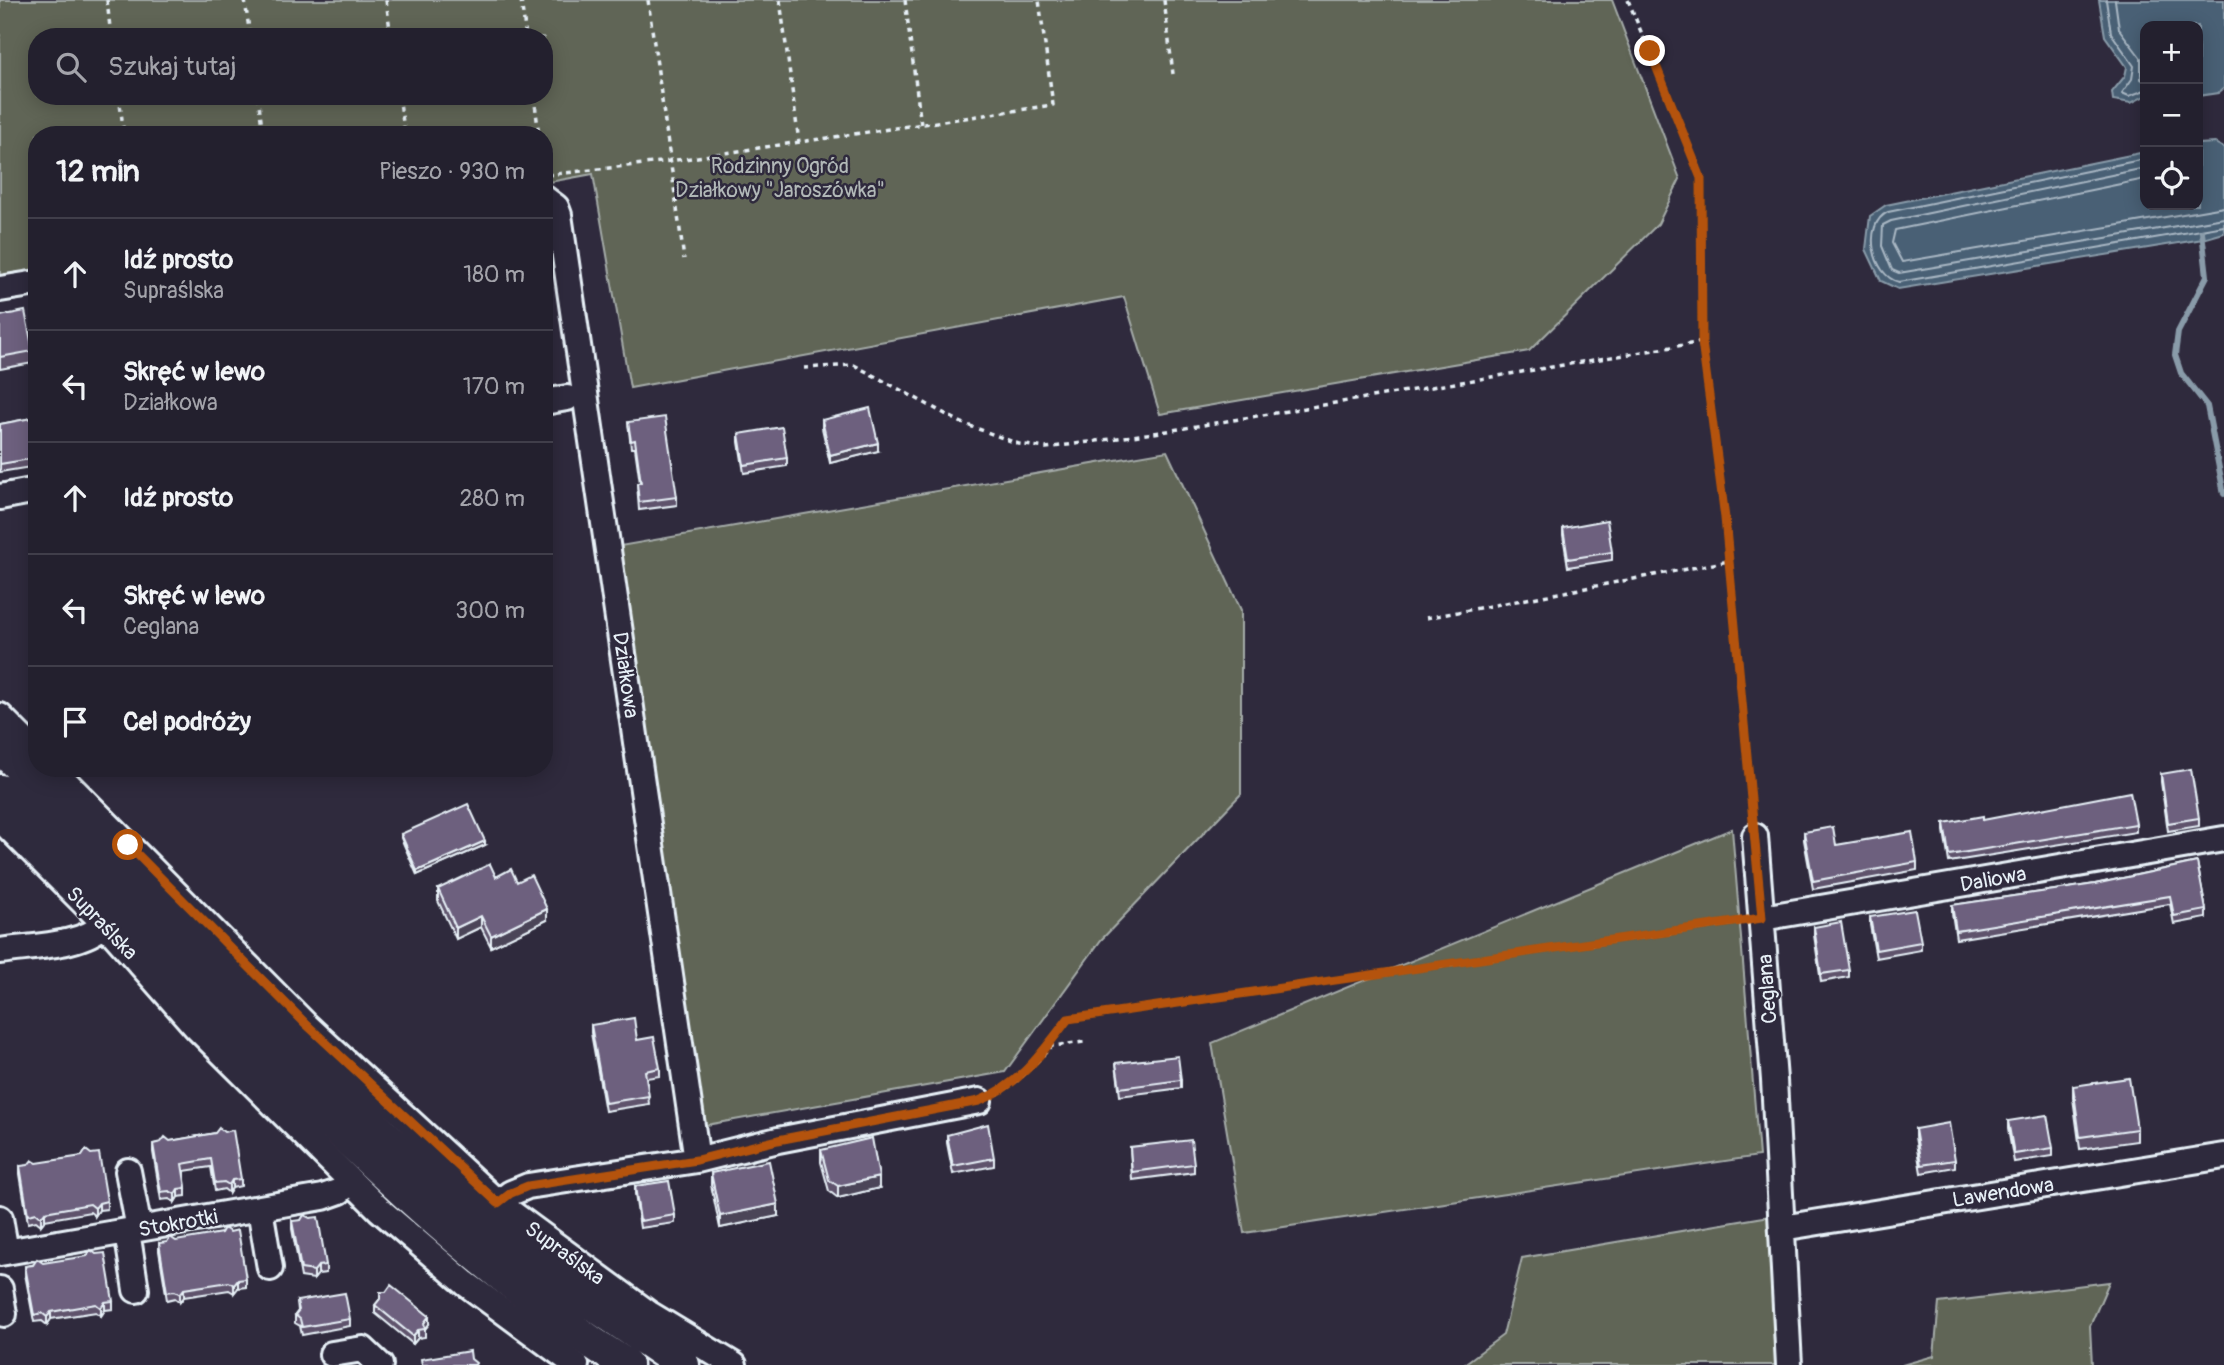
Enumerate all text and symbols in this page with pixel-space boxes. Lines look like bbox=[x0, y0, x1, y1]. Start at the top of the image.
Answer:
map controls bbox=[2140, 21, 2203, 210]
button: + bbox=[2140, 21, 2203, 84]
search box bbox=[28, 28, 553, 105]
route end bbox=[1634, 35, 1665, 66]
icon: search bbox=[52, 48, 90, 86]
text: Szukaj tutaj bbox=[108, 51, 236, 83]
button: − bbox=[2140, 84, 2203, 147]
button: locate bbox=[2140, 147, 2203, 210]
text: 12 min bbox=[56, 153, 140, 190]
park label: Rodzinny Ogród Działkowy "Jaroszówka" bbox=[675, 153, 885, 204]
text: Pieszo · 930 m bbox=[379, 157, 525, 186]
text: Idź prosto bbox=[123, 244, 233, 276]
icon: ahead bbox=[56, 255, 94, 293]
text: 180 m bbox=[463, 260, 525, 289]
text: Supraślska bbox=[123, 276, 224, 305]
text: Skręć w lewo bbox=[123, 356, 265, 388]
icon: left bbox=[56, 367, 94, 405]
text: 170 m bbox=[463, 372, 525, 401]
text: Działkowa bbox=[123, 388, 218, 417]
icon: ahead bbox=[56, 479, 94, 517]
text: Idź prosto bbox=[123, 482, 233, 514]
text: 280 m bbox=[459, 484, 525, 513]
text: Skręć w lewo bbox=[123, 580, 265, 612]
icon: left bbox=[56, 591, 94, 629]
text: 300 m bbox=[455, 596, 525, 625]
text: Ceglana bbox=[123, 612, 199, 641]
street label: Działkowa bbox=[606, 630, 645, 720]
icon: arrive bbox=[56, 703, 94, 741]
text: Cel podróży bbox=[123, 706, 251, 738]
route start bbox=[112, 829, 143, 860]
street label: Daliowa bbox=[1958, 860, 2028, 899]
street label: Supraślska bbox=[60, 881, 143, 966]
street label: Ceglana bbox=[1752, 953, 1783, 1025]
street label: Lawendowa bbox=[1950, 1171, 2056, 1214]
street label: Stokrotki bbox=[136, 1203, 220, 1244]
street label: Supraślska bbox=[519, 1215, 610, 1291]

